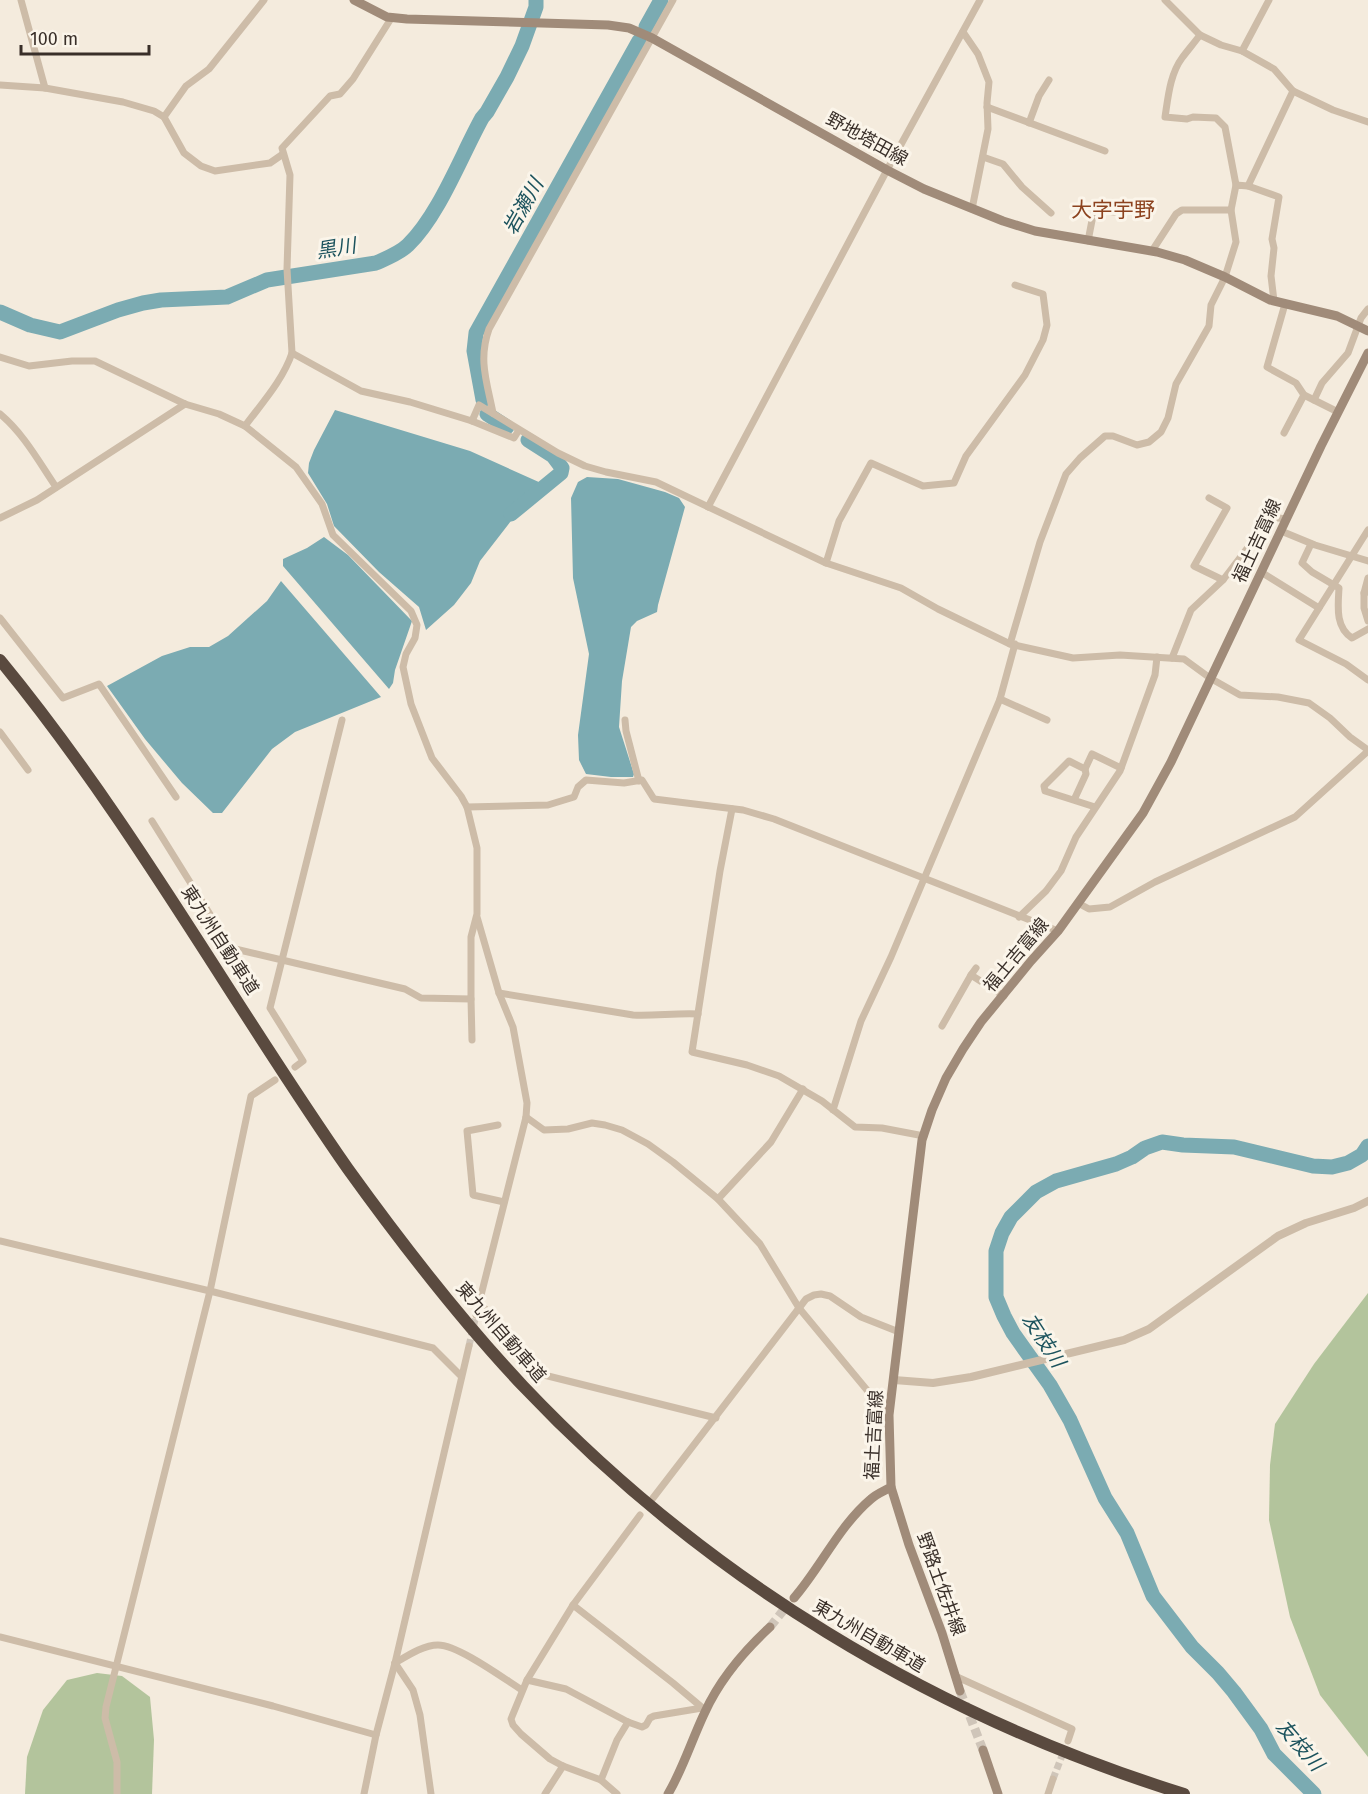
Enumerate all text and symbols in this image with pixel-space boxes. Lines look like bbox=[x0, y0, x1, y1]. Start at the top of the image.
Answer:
scale bar bbox=[21, 18, 148, 56]
text: 100 m bbox=[30, 28, 78, 50]
street label: 野地塔田線 bbox=[822, 108, 912, 170]
water label: 岩瀬川 bbox=[498, 172, 549, 238]
district label: 大字宇野 bbox=[1071, 197, 1155, 223]
water label: 黒川 bbox=[314, 233, 360, 263]
street label: 福土吉富線 bbox=[1228, 496, 1286, 586]
street label: 東九州自動車道 bbox=[176, 881, 264, 999]
street label: 福土吉富線 bbox=[979, 913, 1053, 997]
street label: 東九州自動車道 bbox=[451, 1277, 551, 1387]
water label: 友枝川 bbox=[1018, 1308, 1071, 1373]
street label: 福土吉富線 bbox=[861, 1389, 887, 1481]
street label: 野路土佐井線 bbox=[912, 1529, 970, 1639]
street label: 東九州自動車道 bbox=[809, 1595, 929, 1677]
water label: 友枝川 bbox=[1271, 1714, 1330, 1777]

